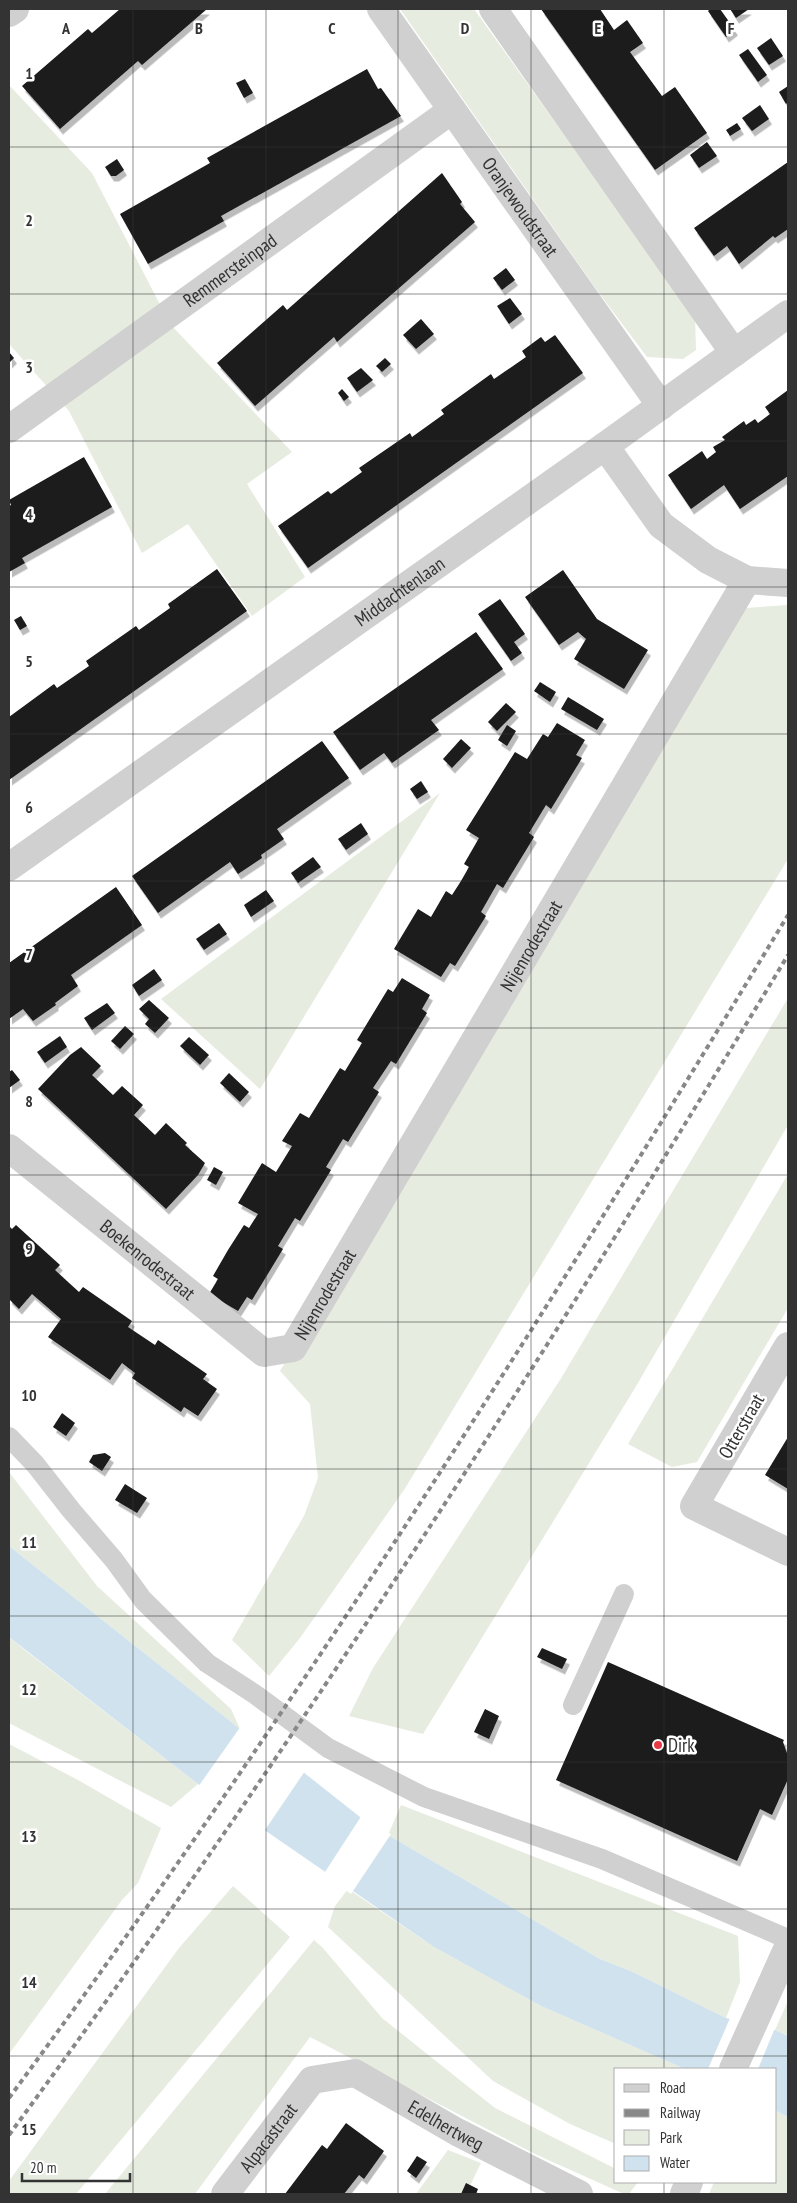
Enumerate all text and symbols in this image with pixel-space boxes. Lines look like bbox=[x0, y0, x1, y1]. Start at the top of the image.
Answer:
text: A bbox=[61, 18, 71, 38]
text: B bbox=[195, 18, 203, 38]
text: C bbox=[328, 18, 336, 38]
text: D bbox=[461, 18, 470, 38]
text: E bbox=[595, 18, 602, 38]
text: F bbox=[728, 18, 735, 38]
text: 1 bbox=[25, 63, 33, 83]
street label: Oranjewoudstraat bbox=[477, 152, 564, 262]
text: 2 bbox=[25, 210, 33, 230]
street label: Remmersteinpad bbox=[178, 228, 281, 312]
text: 3 bbox=[25, 357, 33, 377]
text: 4 bbox=[25, 504, 33, 524]
street label: Middachtenlaan bbox=[350, 551, 449, 631]
text: 5 bbox=[25, 651, 33, 671]
text: 6 bbox=[25, 797, 33, 817]
street label: Nijenrodestraat bbox=[495, 895, 567, 995]
text: 7 bbox=[25, 944, 33, 964]
text: 8 bbox=[25, 1091, 33, 1111]
street label: Boekenrodestraat bbox=[95, 1214, 201, 1305]
text: 9 bbox=[25, 1238, 33, 1258]
street label: Nijenrodestraat bbox=[289, 1244, 361, 1344]
text: 10 bbox=[21, 1385, 37, 1405]
street label: Otterstraat bbox=[713, 1389, 770, 1463]
text: 11 bbox=[21, 1532, 37, 1552]
text: 12 bbox=[21, 1679, 37, 1699]
place label: Dirk bbox=[668, 1733, 695, 1757]
marker: Dirk bbox=[652, 1739, 664, 1751]
text: 13 bbox=[21, 1826, 37, 1846]
text: 14 bbox=[21, 1972, 37, 1992]
legend bbox=[614, 2068, 777, 2183]
text: Road bbox=[660, 2078, 686, 2097]
street label: Edelhertweg bbox=[404, 2094, 488, 2156]
street label: Alpacastraat bbox=[234, 2097, 303, 2177]
text: Railway bbox=[660, 2103, 701, 2122]
text: 15 bbox=[21, 2119, 37, 2139]
text: Park bbox=[660, 2128, 682, 2147]
scale bar bbox=[22, 2150, 130, 2182]
text: Water bbox=[660, 2153, 691, 2172]
text: 20 m bbox=[30, 2158, 56, 2177]

